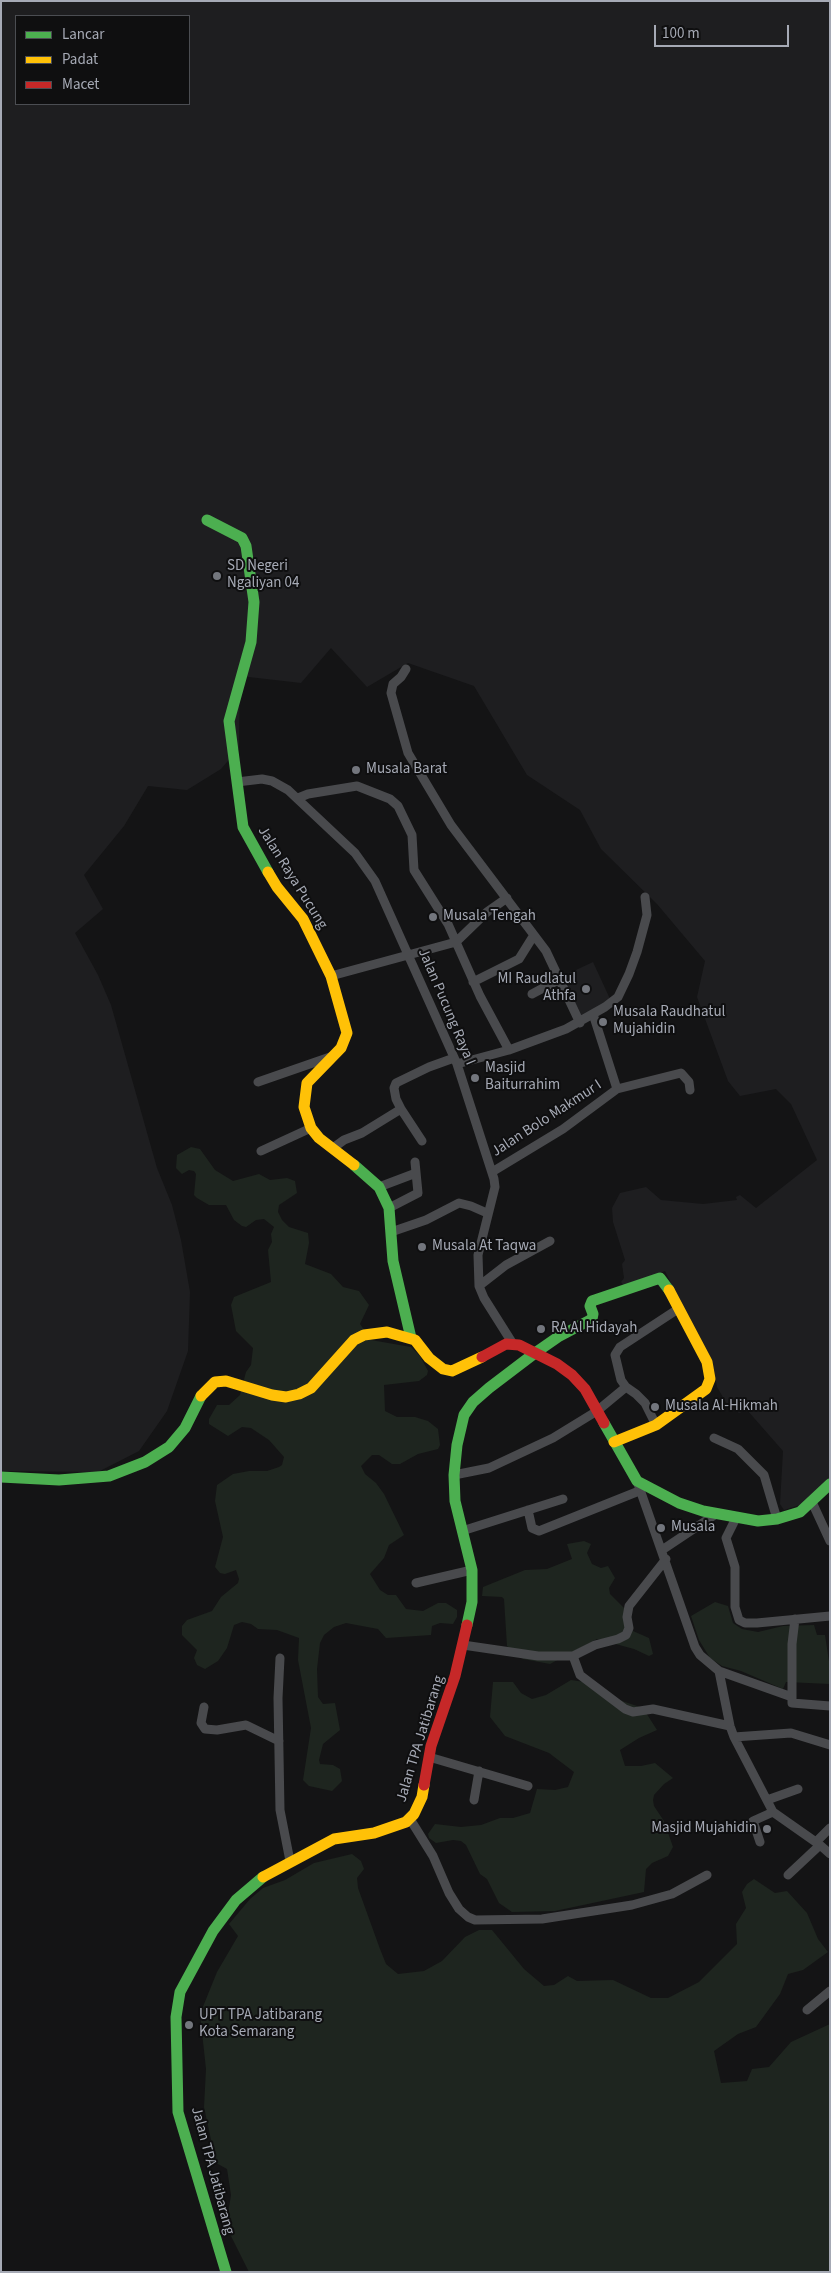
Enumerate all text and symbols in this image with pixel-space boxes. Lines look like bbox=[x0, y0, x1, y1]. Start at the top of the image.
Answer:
legend bbox=[15, 15, 190, 105]
scale bar bbox=[656, 15, 791, 47]
text: 100 m bbox=[662, 23, 700, 44]
text: Lancar bbox=[62, 24, 105, 45]
text: Padat bbox=[62, 49, 98, 70]
text: Macet bbox=[62, 74, 99, 95]
place label: SD Negeri Ngaliyan 04 bbox=[227, 558, 299, 593]
marker: SD Negeri Ngaliyan 04 bbox=[211, 570, 223, 582]
place label: Musala Barat bbox=[366, 761, 447, 779]
marker: Musala Barat bbox=[350, 764, 362, 776]
street label: Jalan Raya Pucung bbox=[253, 823, 331, 933]
place label: Musala Tengah bbox=[443, 908, 536, 926]
marker: Musala Tengah bbox=[427, 911, 439, 923]
street label: Jalan Pucung Raya I bbox=[413, 946, 479, 1068]
place label: MI Raudlatul Athfa bbox=[497, 971, 576, 1006]
marker: MI Raudlatul Athfa bbox=[580, 983, 592, 995]
place label: Musala Raudhatul Mujahidin bbox=[613, 1004, 725, 1039]
marker: Musala Raudhatul Mujahidin bbox=[597, 1016, 609, 1028]
place label: Masjid Baiturrahim bbox=[485, 1060, 560, 1095]
marker: Masjid Baiturrahim bbox=[469, 1072, 481, 1084]
street label: Jalan Bolo Makmur I bbox=[488, 1077, 606, 1161]
place label: Musala At Taqwa bbox=[432, 1238, 536, 1256]
marker: Musala At Taqwa bbox=[416, 1241, 428, 1253]
place label: RA Al Hidayah bbox=[551, 1320, 637, 1338]
marker: RA Al Hidayah bbox=[535, 1323, 547, 1335]
place label: Musala Al-Hikmah bbox=[665, 1398, 778, 1416]
marker: Musala Al-Hikmah bbox=[649, 1401, 661, 1413]
place label: Musala bbox=[671, 1519, 715, 1537]
marker: Musala bbox=[655, 1522, 667, 1534]
street label: Jalan TPA Jatibarang bbox=[393, 1674, 449, 1804]
place label: Masjid Mujahidin bbox=[651, 1820, 757, 1838]
marker: Masjid Mujahidin bbox=[761, 1823, 773, 1835]
place label: UPT TPA Jatibarang Kota Semarang bbox=[199, 2007, 322, 2042]
marker: UPT TPA Jatibarang Kota Semarang bbox=[183, 2019, 195, 2031]
street label: Jalan TPA Jatibarang bbox=[186, 2105, 238, 2237]

